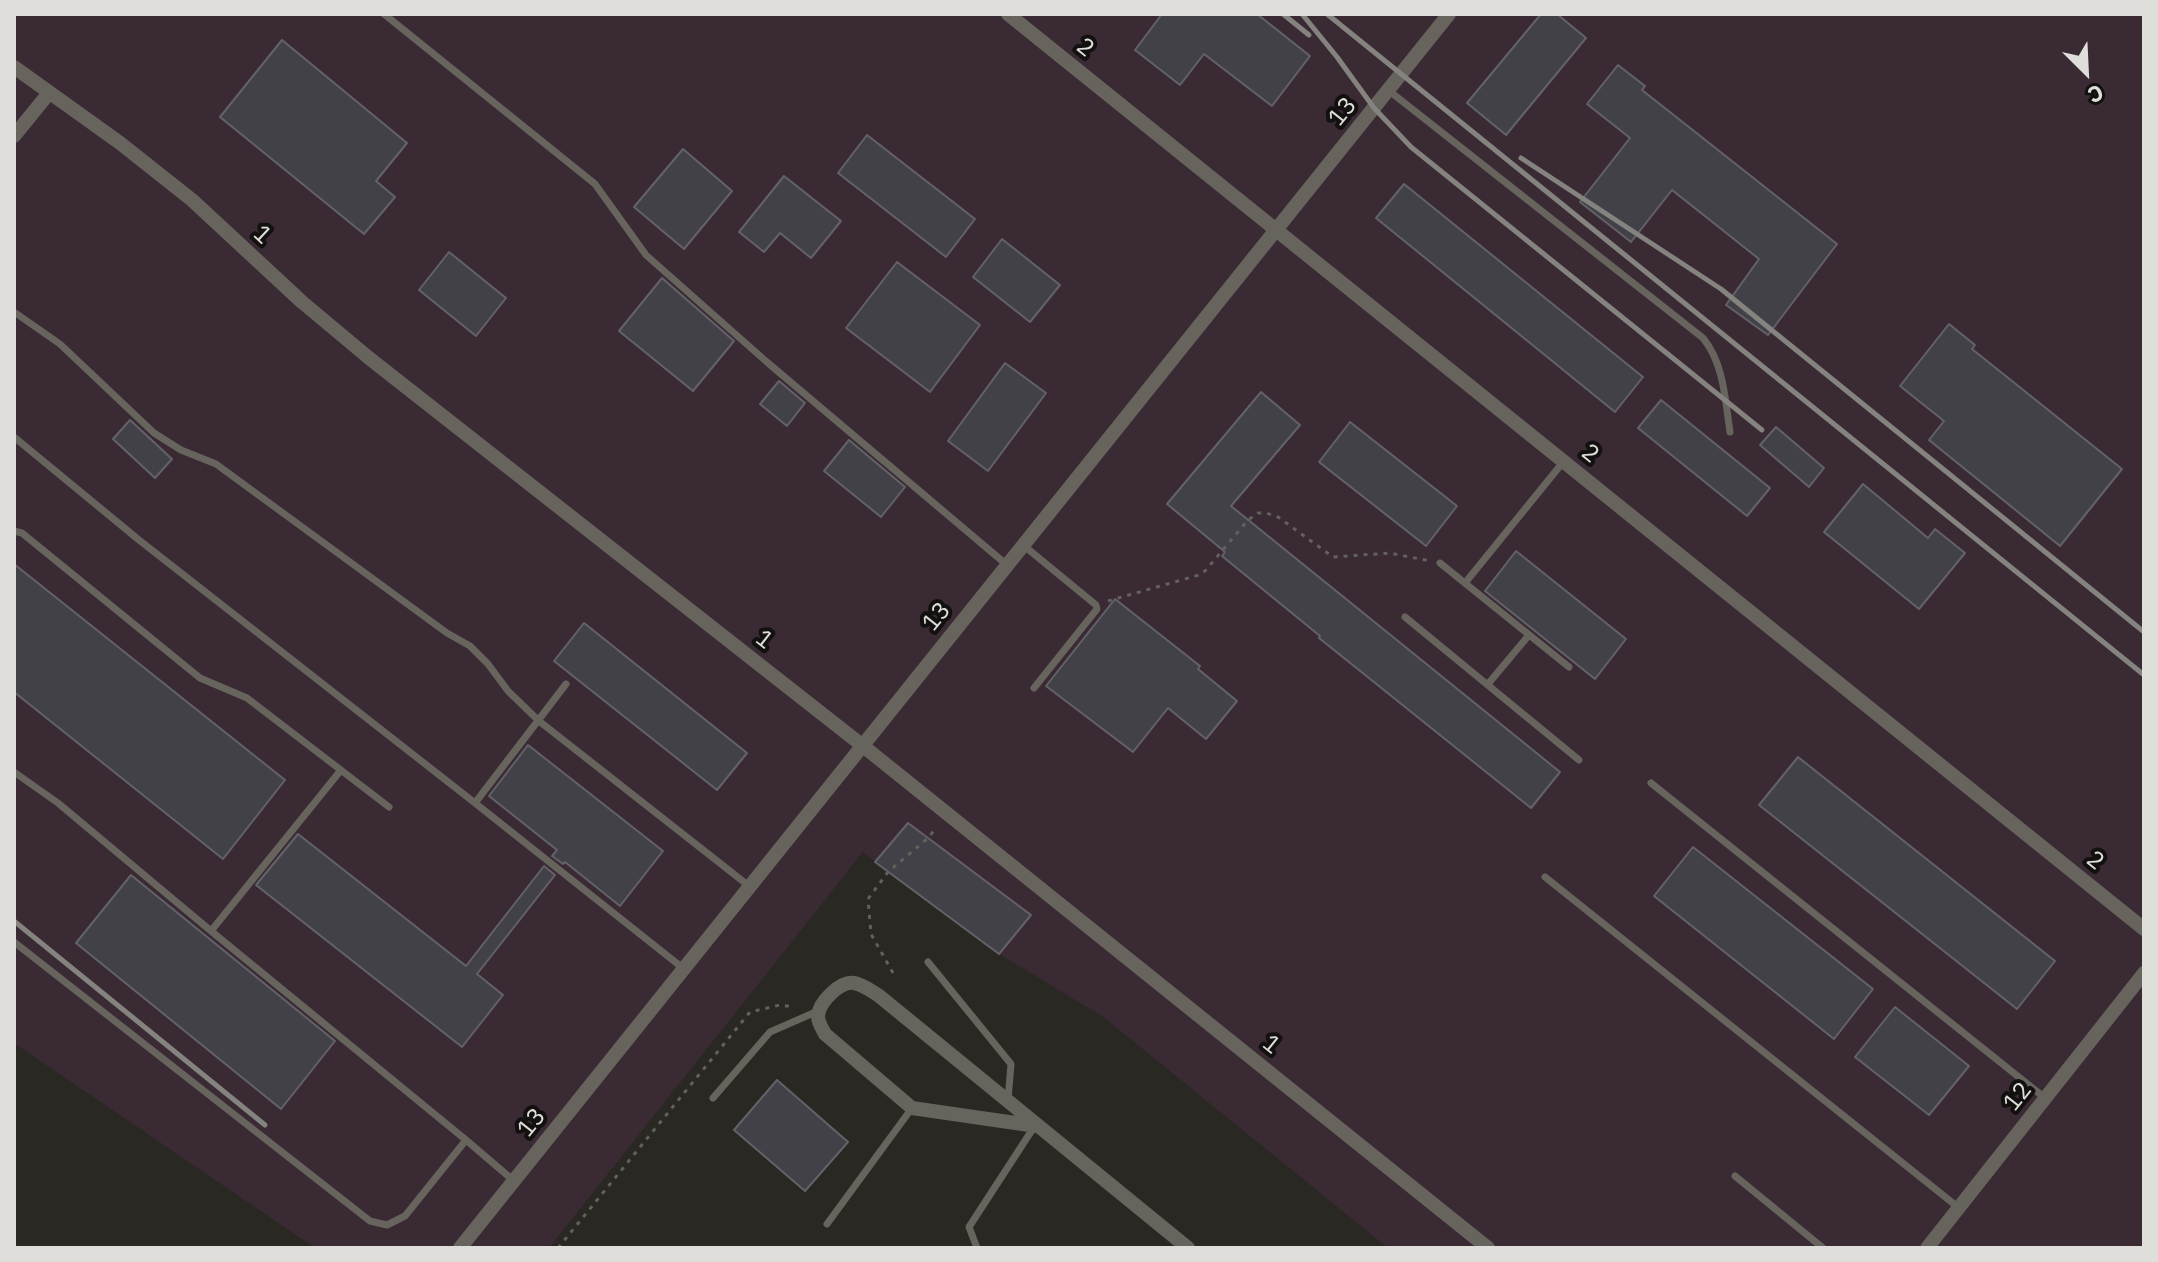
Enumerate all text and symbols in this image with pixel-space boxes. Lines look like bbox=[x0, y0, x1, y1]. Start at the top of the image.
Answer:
street label: 2 bbox=[1070, 32, 1100, 64]
north arrow bbox=[2046, 32, 2126, 112]
text: С bbox=[2084, 78, 2108, 111]
street label: 13 bbox=[1323, 92, 1363, 132]
street label: 1 bbox=[247, 220, 277, 250]
street label: 2 bbox=[1575, 438, 1605, 470]
street label: 13 bbox=[917, 597, 957, 637]
street label: 1 bbox=[749, 624, 779, 656]
street label: 2 bbox=[2080, 845, 2110, 877]
street label: 1 bbox=[1256, 1029, 1286, 1061]
street label: 12 bbox=[1998, 1077, 2038, 1117]
street label: 13 bbox=[512, 1103, 552, 1143]

